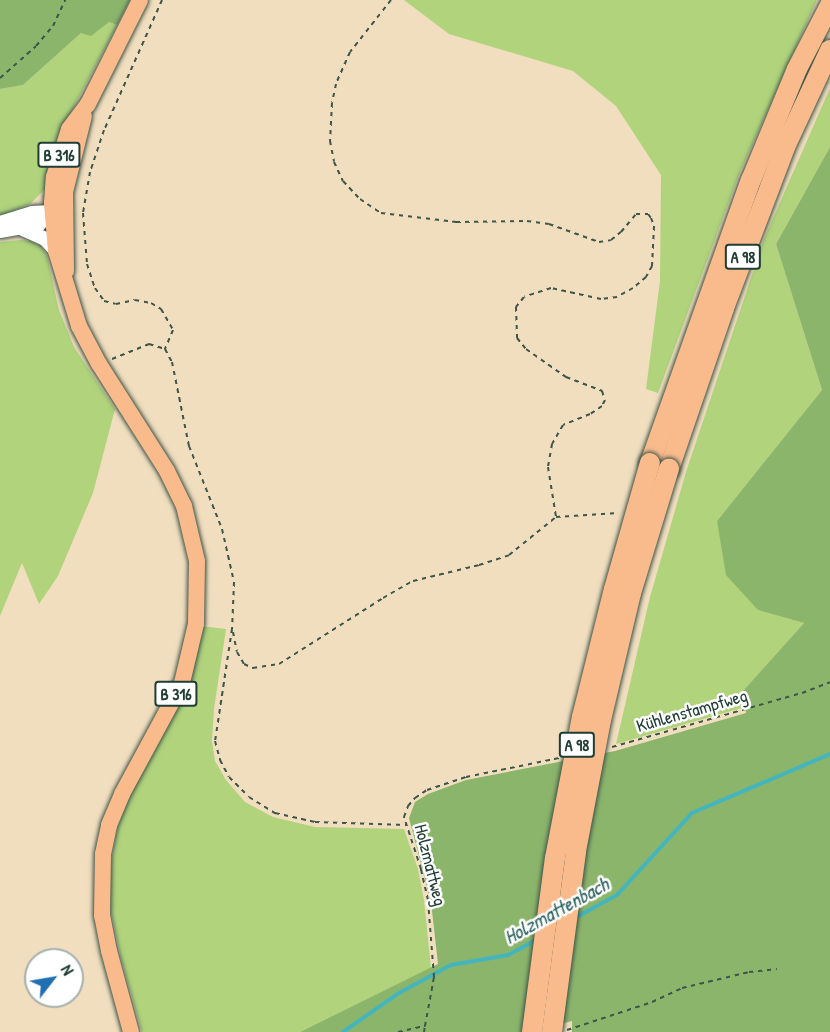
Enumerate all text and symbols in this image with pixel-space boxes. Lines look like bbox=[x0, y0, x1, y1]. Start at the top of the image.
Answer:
road number: B 316 bbox=[36, 142, 82, 168]
road number: A 98 bbox=[724, 244, 762, 270]
road number: B 316 bbox=[154, 681, 198, 707]
street label: Kühlenstampfweg bbox=[634, 685, 750, 737]
road number: A 98 bbox=[558, 732, 596, 758]
street label: Holzmattweg bbox=[409, 822, 451, 908]
water label: Holzmattenbach bbox=[500, 871, 612, 949]
north arrow bbox=[24, 948, 84, 1008]
text: N bbox=[56, 960, 79, 979]

